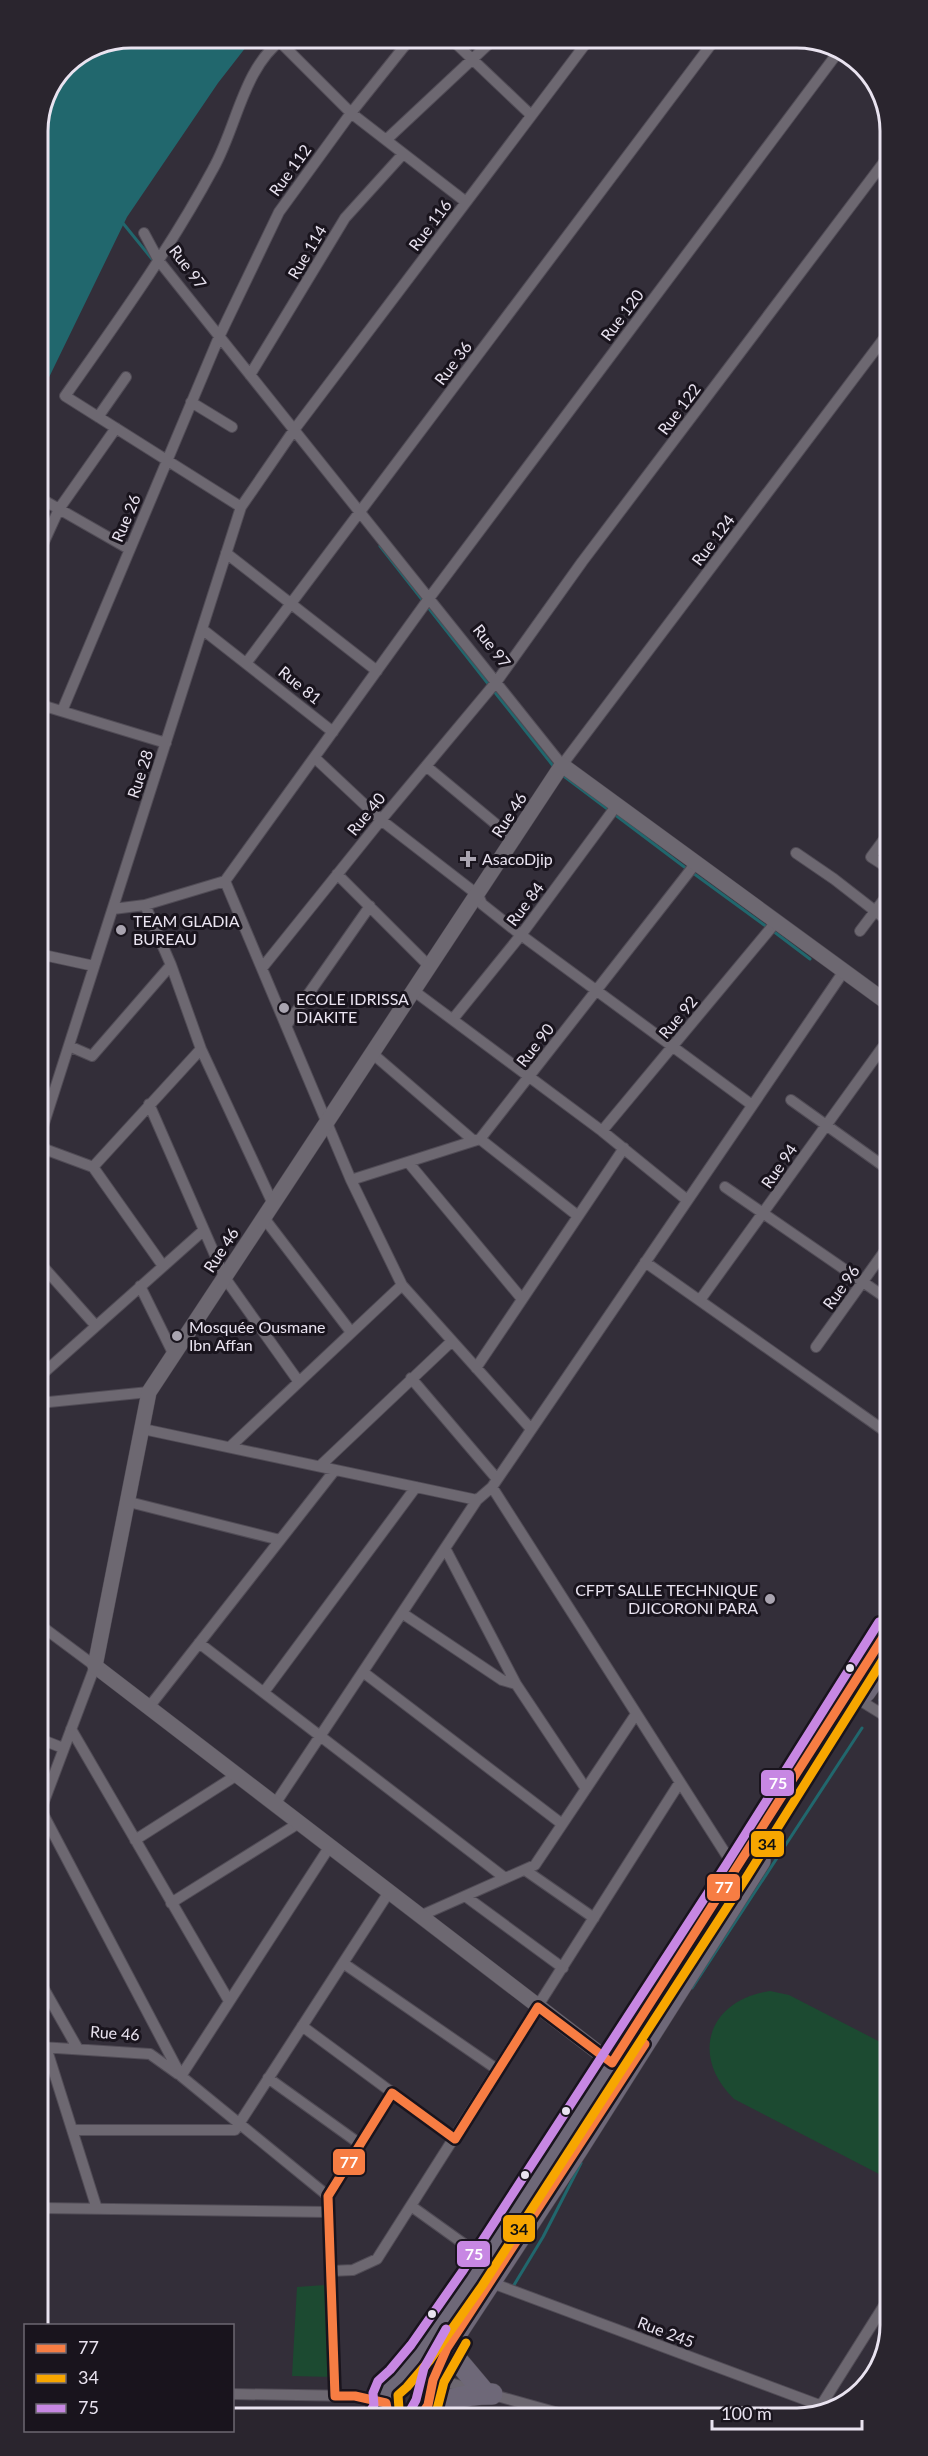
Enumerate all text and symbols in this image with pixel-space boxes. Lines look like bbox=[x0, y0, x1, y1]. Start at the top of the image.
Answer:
street label: Rue 112 bbox=[265, 140, 315, 199]
street label: Rue 116 bbox=[404, 195, 455, 254]
street label: Rue 114 bbox=[283, 222, 330, 282]
street label: Rue 97 bbox=[166, 241, 211, 292]
street label: Rue 120 bbox=[596, 285, 647, 344]
street label: Rue 36 bbox=[430, 337, 475, 388]
street label: Rue 122 bbox=[653, 379, 704, 438]
street label: Rue 26 bbox=[107, 491, 144, 544]
street label: Rue 124 bbox=[687, 510, 738, 569]
street label: Rue 97 bbox=[470, 620, 515, 671]
street label: Rue 81 bbox=[275, 662, 326, 708]
street label: Rue 28 bbox=[123, 747, 156, 800]
street label: Rue 40 bbox=[343, 788, 389, 839]
street label: Rue 46 bbox=[487, 789, 530, 841]
place label: AsacoDjip bbox=[482, 849, 553, 868]
marker: AsacoDjip bbox=[459, 850, 477, 868]
street label: Rue 84 bbox=[502, 878, 547, 929]
place label: TEAM GLADIA BUREAU bbox=[133, 911, 240, 948]
marker: TEAM GLADIA BUREAU bbox=[114, 923, 128, 937]
place label: ECOLE IDRISSA DIAKITE bbox=[296, 989, 409, 1026]
street label: Rue 92 bbox=[654, 992, 701, 1042]
marker: ECOLE IDRISSA DIAKITE bbox=[277, 1001, 291, 1015]
street label: Rue 90 bbox=[512, 1019, 557, 1070]
street label: Rue 94 bbox=[757, 1140, 801, 1192]
street label: Rue 46 bbox=[199, 1224, 242, 1276]
street label: Rue 96 bbox=[818, 1261, 863, 1312]
place label: Mosquée Ousmane Ibn Affan bbox=[189, 1317, 326, 1354]
marker: Mosquée Ousmane Ibn Affan bbox=[170, 1329, 184, 1343]
place label: CFPT SALLE TECHNIQUE DJICORONI PARA bbox=[575, 1580, 758, 1617]
marker: CFPT SALLE TECHNIQUE DJICORONI PARA bbox=[763, 1592, 777, 1606]
unlabelled marker bbox=[844, 1662, 856, 1674]
line badge: 75 bbox=[760, 1769, 795, 1797]
text: 75 bbox=[769, 1773, 787, 1792]
line badge: 34 bbox=[750, 1830, 785, 1858]
text: 34 bbox=[758, 1834, 776, 1853]
line badge: 77 bbox=[706, 1873, 741, 1902]
text: 77 bbox=[715, 1877, 733, 1896]
street label: Rue 46 bbox=[90, 2021, 141, 2044]
unlabelled marker bbox=[560, 2105, 572, 2117]
line badge: 77 bbox=[332, 2148, 366, 2176]
text: 77 bbox=[340, 2152, 358, 2171]
unlabelled marker bbox=[519, 2169, 531, 2181]
line badge: 34 bbox=[502, 2214, 536, 2243]
text: 34 bbox=[510, 2219, 528, 2238]
line badge: 75 bbox=[456, 2240, 491, 2268]
text: 75 bbox=[465, 2244, 483, 2263]
unlabelled marker bbox=[426, 2308, 438, 2320]
street label: Rue 245 bbox=[635, 2312, 697, 2351]
legend bbox=[24, 2324, 234, 2432]
text: 77 bbox=[78, 2336, 99, 2358]
text: 34 bbox=[78, 2366, 99, 2388]
scale bar bbox=[712, 2393, 862, 2431]
text: 75 bbox=[78, 2396, 99, 2418]
text: 100 m bbox=[721, 2402, 772, 2424]

